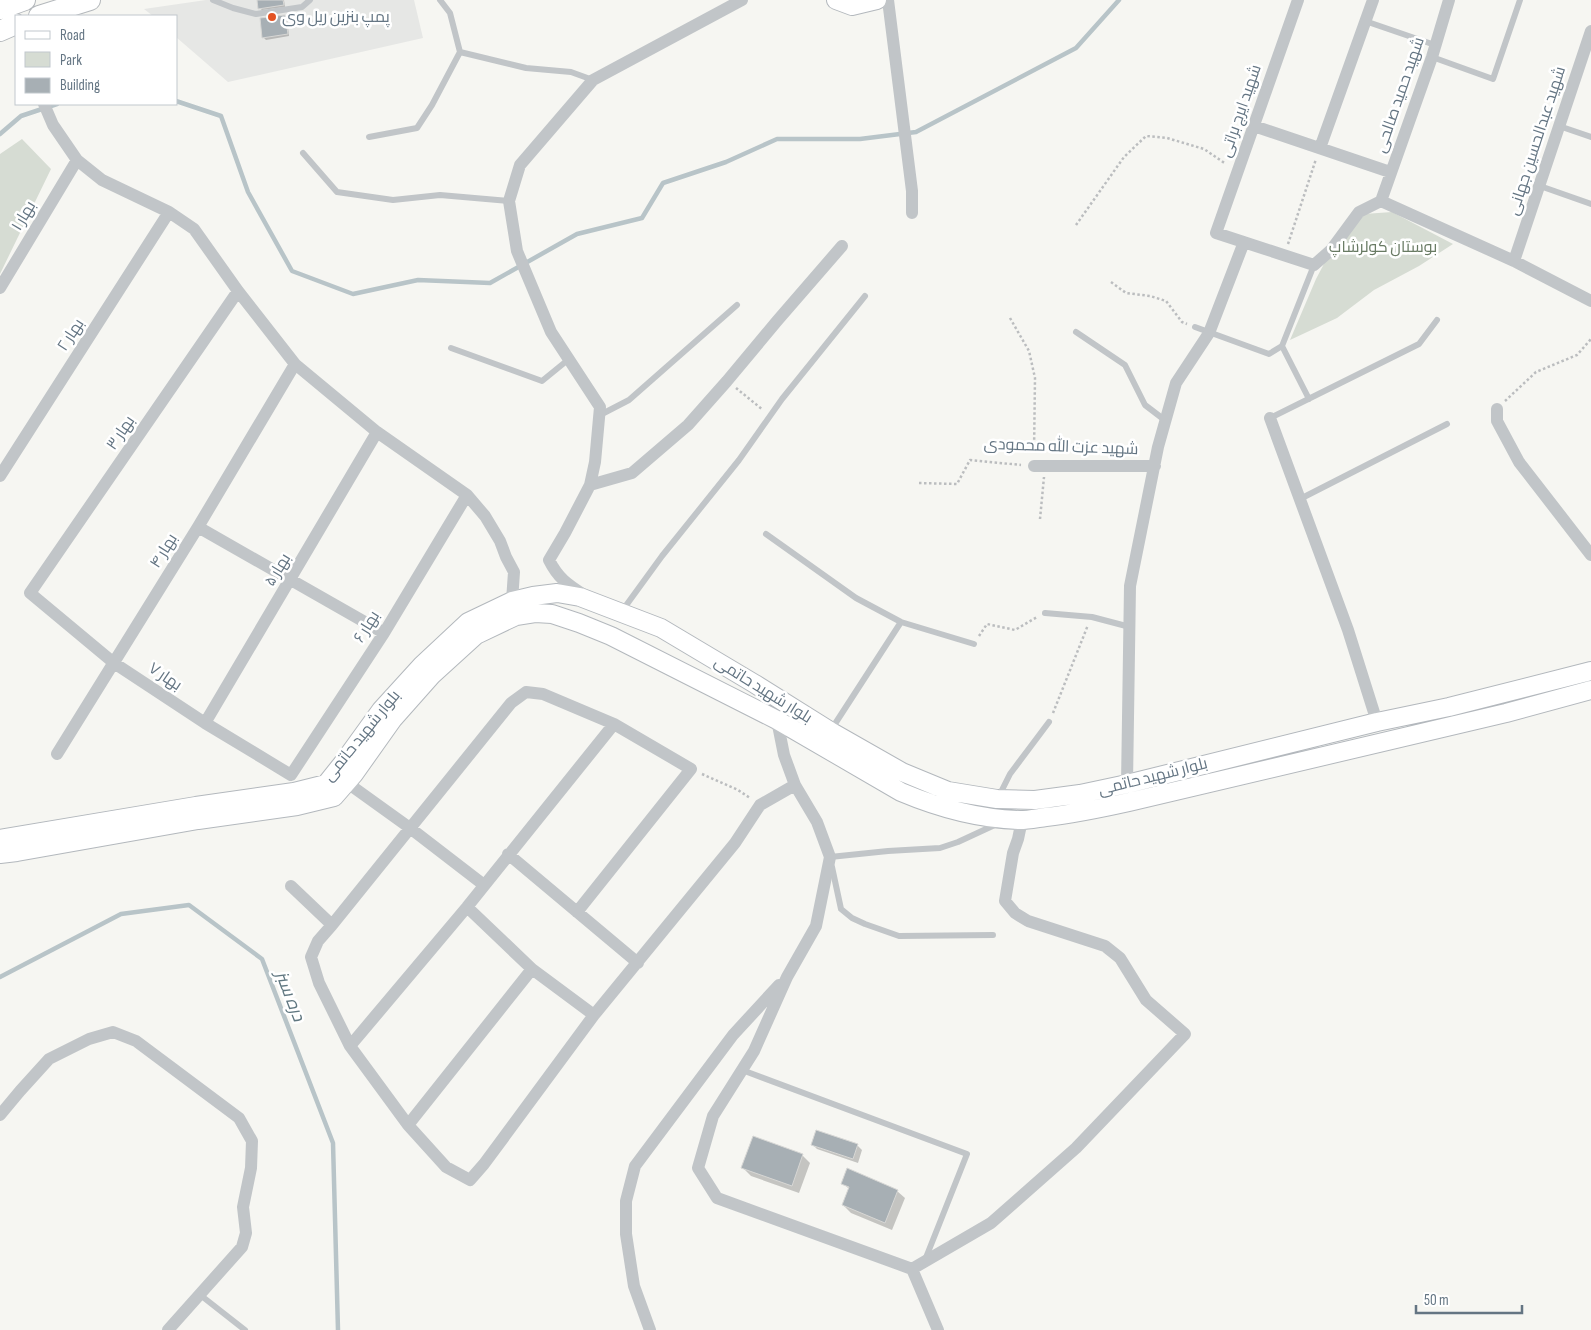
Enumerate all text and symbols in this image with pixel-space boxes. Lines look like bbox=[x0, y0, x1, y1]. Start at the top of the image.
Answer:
place label: پمپ بنزین ریل وی bbox=[282, 8, 390, 28]
marker: پمپ بنزین ریل وی bbox=[266, 11, 278, 23]
legend bbox=[15, 15, 178, 105]
text: Road bbox=[60, 26, 85, 45]
street label: شهید حمید صالحی bbox=[1371, 35, 1429, 155]
text: Park bbox=[60, 51, 82, 70]
street label: شهید ایرج براتی bbox=[1216, 62, 1267, 160]
street label: شهید عبدالحسین جهانی bbox=[1504, 64, 1570, 218]
text: Building bbox=[60, 76, 100, 95]
street label: بهار ۱ bbox=[8, 198, 40, 234]
park label: بوستان کولرشاپ bbox=[1329, 238, 1437, 258]
street label: بهار ۲ bbox=[54, 315, 88, 355]
street label: بهار ۳ bbox=[103, 412, 139, 454]
street label: شهید عزت الله محمودی bbox=[983, 433, 1139, 459]
street label: بهار ۴ bbox=[146, 530, 182, 572]
street label: بهار ۵ bbox=[261, 550, 295, 590]
street label: بهار ۶ bbox=[350, 608, 384, 646]
street label: بلوار شهید حاتمی bbox=[711, 652, 815, 728]
street label: بهار ۷ bbox=[145, 659, 185, 695]
street label: بلوار شهید حاتمی bbox=[319, 687, 405, 785]
street label: بلوار شهید حاتمی bbox=[1096, 754, 1210, 800]
water label: دره سبز bbox=[270, 966, 310, 1025]
scale bar bbox=[1416, 1282, 1522, 1314]
text: 50 m bbox=[1424, 1291, 1449, 1310]

